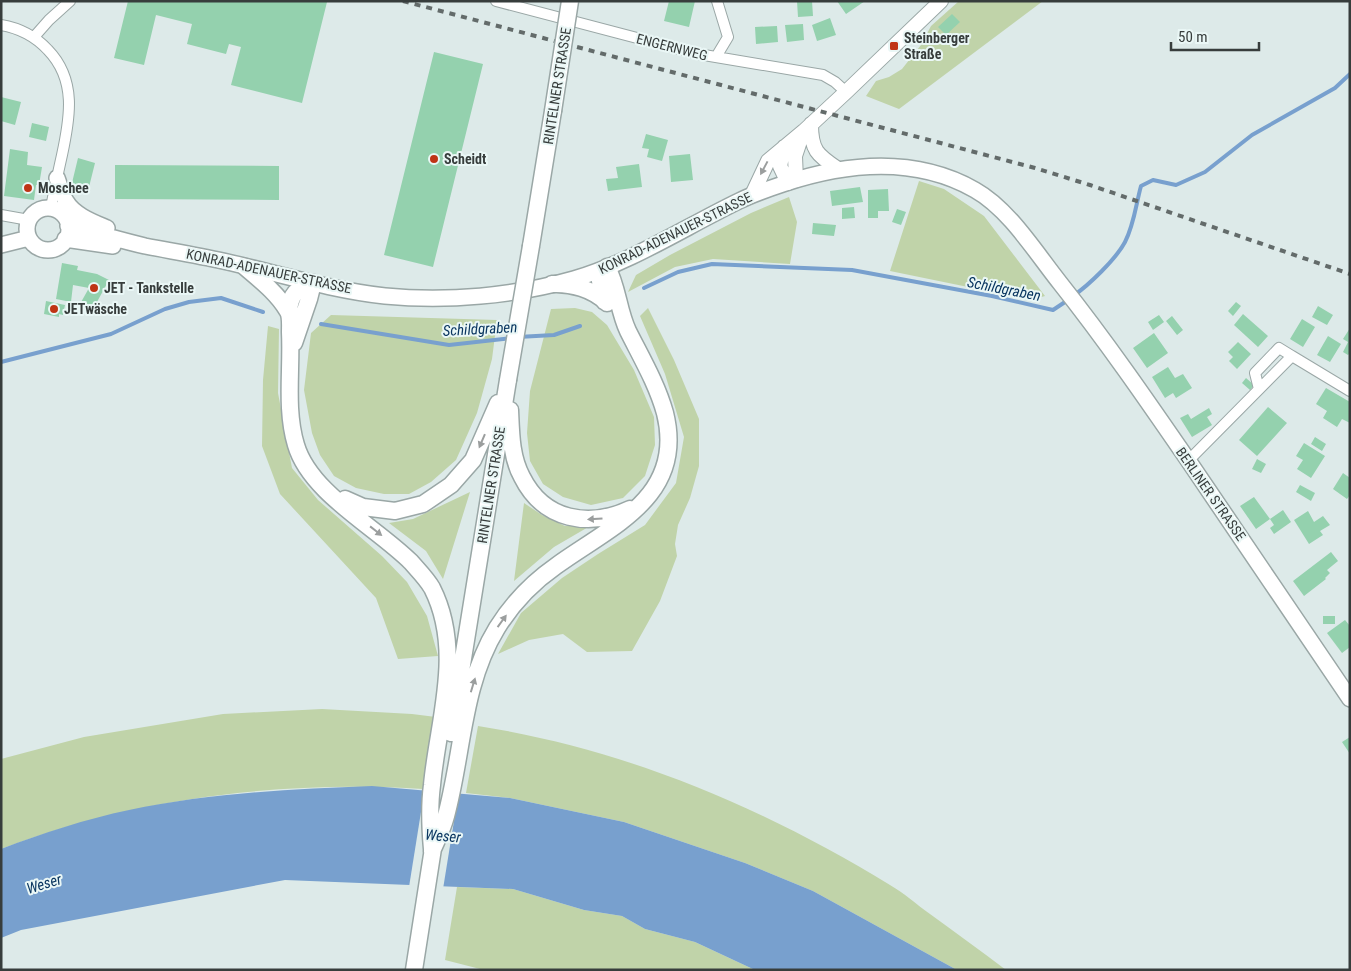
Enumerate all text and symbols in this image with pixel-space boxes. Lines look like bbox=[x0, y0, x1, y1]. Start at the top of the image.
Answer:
scale bar bbox=[1171, 20, 1258, 52]
street label: RINTELNER STRASSE bbox=[540, 26, 574, 146]
text: 50 m bbox=[1178, 28, 1208, 46]
street label: ENGERNWEG bbox=[635, 30, 709, 64]
place label: Steinberger Straße bbox=[904, 30, 970, 62]
marker: Steinberger Straße bbox=[888, 40, 900, 52]
place label: Scheidt bbox=[444, 151, 486, 167]
marker: Scheidt bbox=[428, 153, 440, 165]
one-way arrow bbox=[760, 161, 768, 176]
place label: Moschee bbox=[38, 180, 89, 196]
marker: Moschee bbox=[22, 182, 34, 194]
street label: KONRAD-ADENAUER-STRASSE bbox=[596, 189, 754, 277]
street label: KONRAD-ADENAUER-STRASSE bbox=[185, 246, 353, 296]
water label: Schildgraben bbox=[966, 273, 1042, 305]
place label: JET - Tankstelle bbox=[104, 280, 194, 296]
marker: JET - Tankstelle bbox=[88, 282, 100, 294]
place label: JETwäsche bbox=[64, 301, 127, 317]
marker: JETwäsche bbox=[48, 303, 60, 315]
water label: Schildgraben bbox=[442, 318, 518, 340]
street label: RINTELNER STRASSE bbox=[474, 425, 508, 545]
one-way arrow bbox=[477, 434, 485, 448]
street label: BERLINER STRASSE bbox=[1173, 444, 1249, 544]
one-way arrow bbox=[586, 515, 602, 523]
one-way arrow bbox=[369, 526, 382, 537]
one-way arrow bbox=[497, 614, 507, 628]
one-way arrow bbox=[469, 678, 477, 693]
water label: Weser bbox=[425, 825, 462, 847]
water label: Weser bbox=[24, 870, 64, 898]

